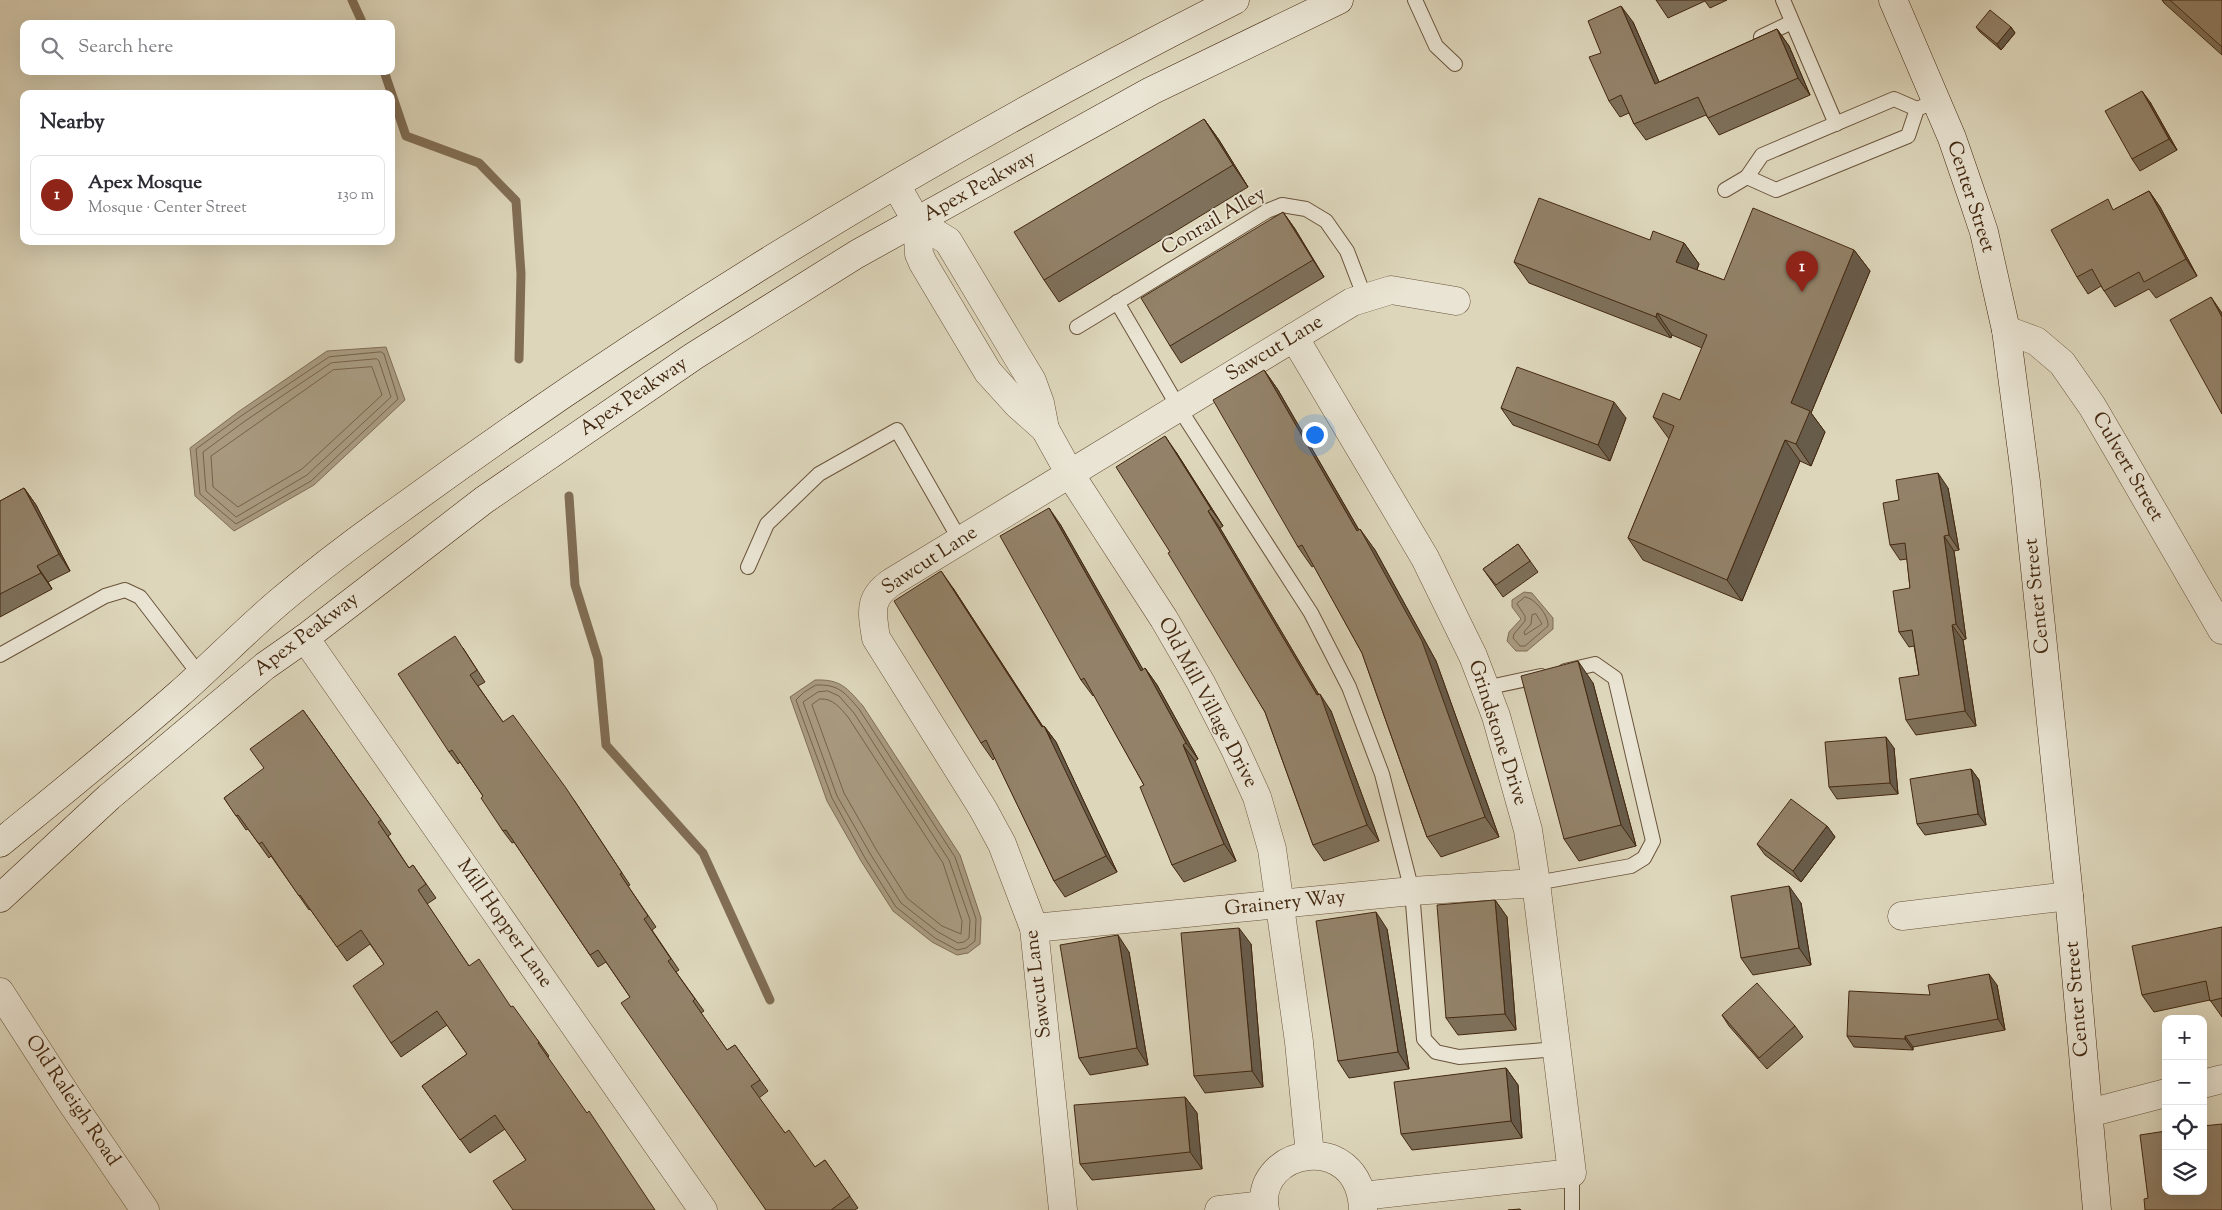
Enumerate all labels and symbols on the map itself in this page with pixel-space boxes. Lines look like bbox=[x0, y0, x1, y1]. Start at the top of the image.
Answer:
street label: Center Street bbox=[1938, 137, 2002, 257]
street label: Apex Peakway bbox=[918, 144, 1042, 230]
street label: Conrail Alley bbox=[1156, 180, 1272, 264]
pin: 1 bbox=[1786, 251, 1818, 292]
street label: Sawcut Lane bbox=[1221, 308, 1329, 390]
street label: Apex Peakway bbox=[574, 350, 694, 444]
street label: Culvert Street bbox=[2084, 407, 2170, 527]
your location bbox=[1302, 422, 1328, 448]
street label: Sawcut Lane bbox=[876, 519, 984, 603]
street label: Center Street bbox=[2017, 537, 2058, 655]
street label: Apex Peakway bbox=[248, 586, 366, 684]
street label: Old Mill Village Drive bbox=[1150, 612, 1264, 794]
street label: Grindstone Drive bbox=[1460, 657, 1534, 809]
street label: Mill Hopper Lane bbox=[449, 854, 559, 994]
street label: Grainery Way bbox=[1223, 883, 1347, 925]
street label: Sawcut Lane bbox=[1018, 928, 1060, 1040]
street label: Center Street bbox=[2058, 940, 2098, 1058]
street label: Old Raleigh Road bbox=[17, 1030, 127, 1172]

